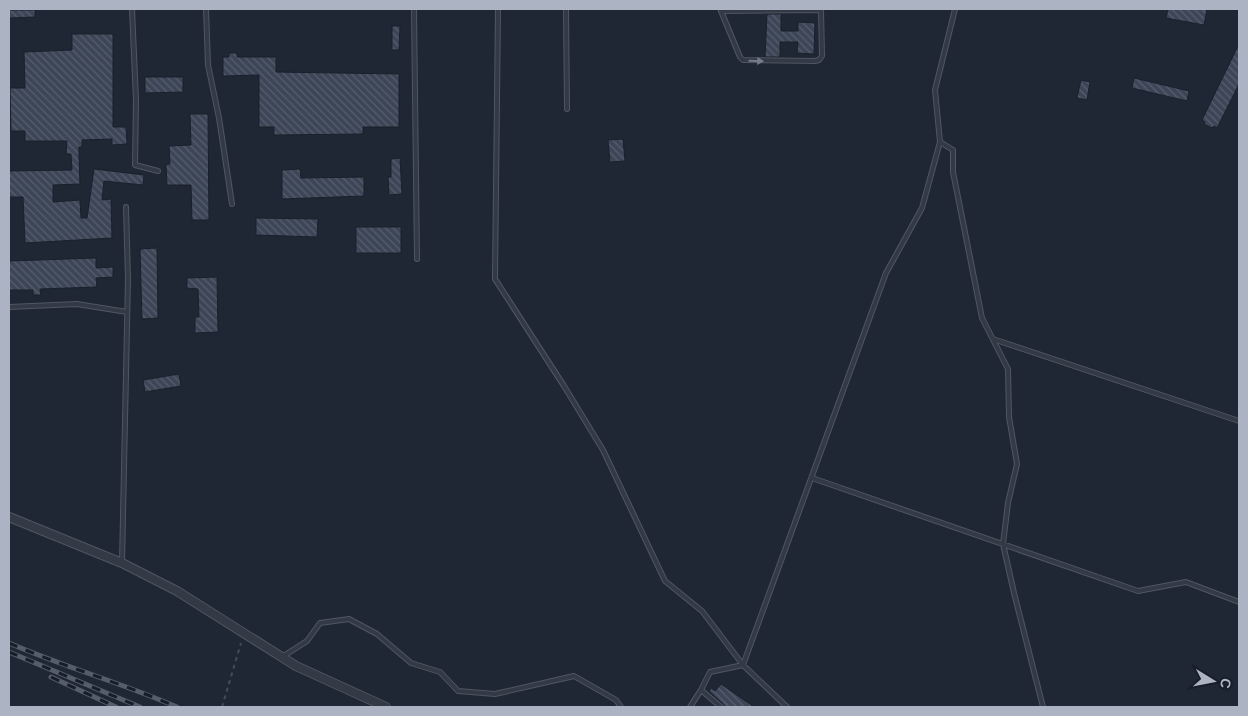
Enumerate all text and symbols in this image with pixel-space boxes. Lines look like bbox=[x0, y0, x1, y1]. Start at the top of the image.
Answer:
one-way arrow bbox=[748, 57, 764, 65]
north arrow bbox=[1188, 656, 1238, 706]
text: С bbox=[1217, 677, 1236, 690]

